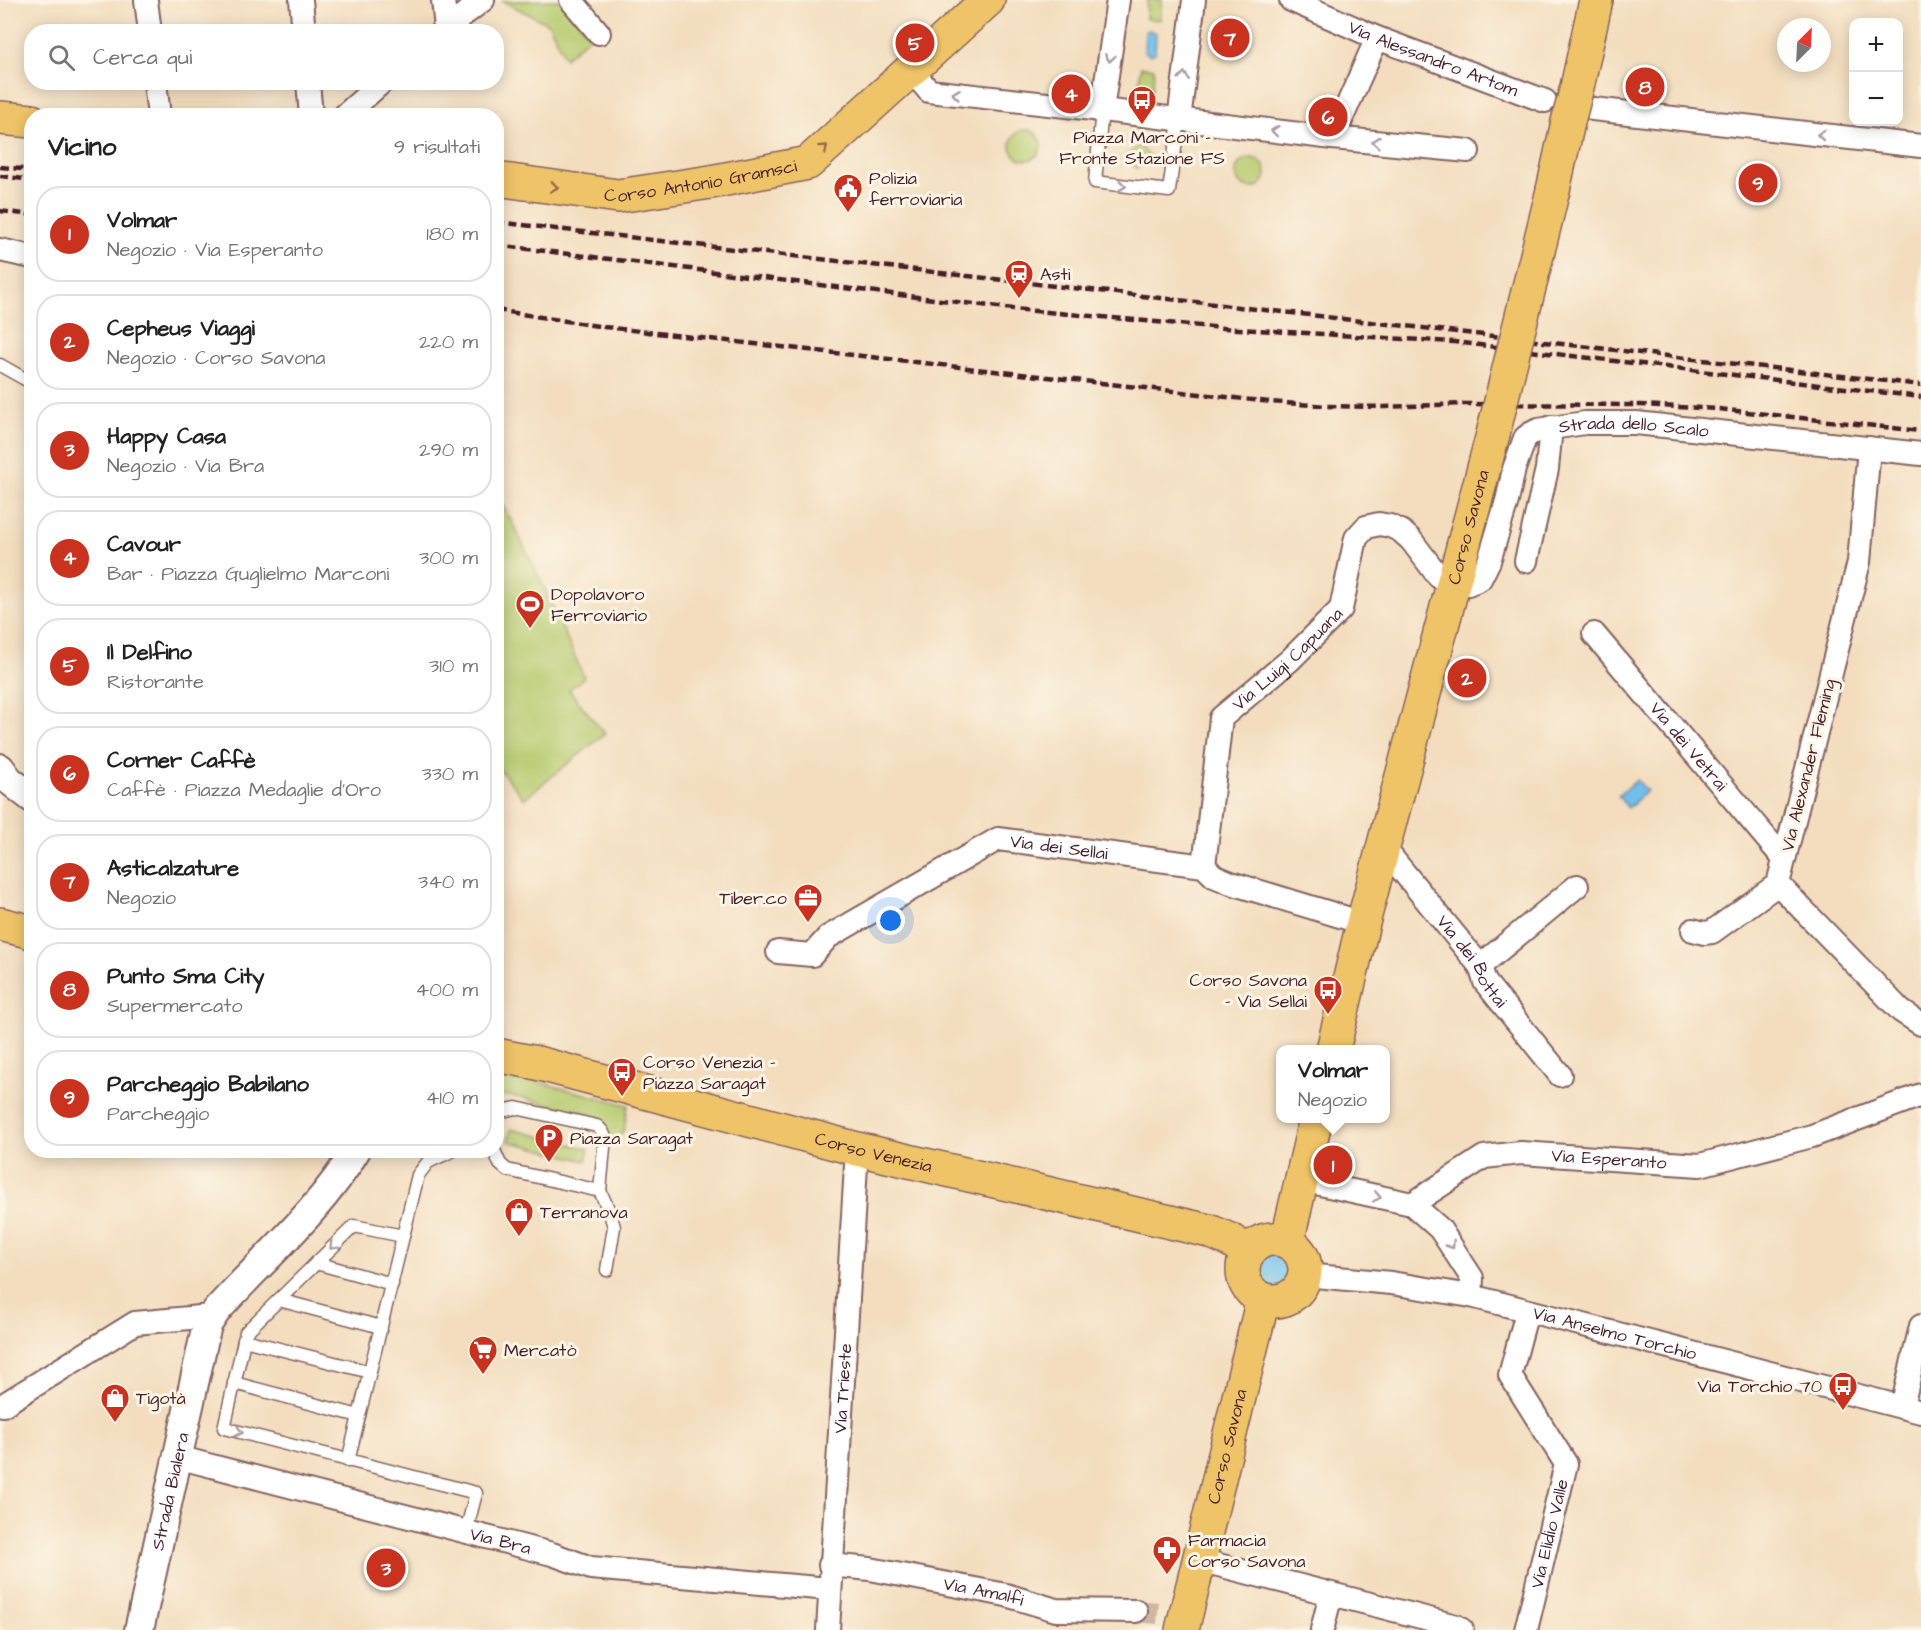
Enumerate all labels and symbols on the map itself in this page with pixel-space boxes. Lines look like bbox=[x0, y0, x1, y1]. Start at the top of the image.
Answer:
pin: 7 bbox=[1210, 15, 1250, 60]
street label: Via Alessandro Artom bbox=[1344, 15, 1522, 103]
north arrow bbox=[1777, 18, 1831, 72]
pin: 5 bbox=[896, 20, 934, 66]
one-way arrow bbox=[1104, 53, 1116, 63]
pin: 8 bbox=[1626, 64, 1664, 110]
one-way arrow bbox=[1178, 71, 1190, 80]
pin: 4 bbox=[1052, 72, 1090, 116]
bus stop icon: Piazza Marconi – Fronte Stazione FS bbox=[1126, 84, 1158, 126]
one-way arrow bbox=[951, 88, 960, 101]
pin: 6 bbox=[1308, 94, 1348, 140]
place label: Piazza Marconi – Fronte Stazione FS bbox=[1059, 125, 1225, 171]
one-way arrow bbox=[1270, 125, 1279, 138]
one-way arrow bbox=[1817, 129, 1826, 142]
one-way arrow bbox=[1372, 136, 1381, 149]
one-way arrow bbox=[818, 144, 828, 155]
street label: Corso Antonio Gramsci bbox=[603, 153, 799, 209]
pin: 9 bbox=[1738, 160, 1778, 206]
place label: Polizia ferroviaria bbox=[869, 166, 962, 212]
public building icon: Polizia ferroviaria bbox=[832, 172, 864, 214]
one-way arrow bbox=[1118, 179, 1127, 191]
one-way arrow bbox=[550, 180, 559, 193]
station icon: Asti bbox=[1003, 258, 1035, 300]
place label: Asti bbox=[1040, 262, 1071, 287]
street label: Strada dello Scalo bbox=[1557, 411, 1710, 444]
street label: Corso Savona bbox=[1442, 467, 1496, 587]
place label: Dopolavoro Ferroviario bbox=[551, 582, 647, 628]
sports icon: Dopolavoro Ferroviario bbox=[514, 588, 546, 630]
street label: Via Luigi Capuana bbox=[1227, 602, 1349, 716]
pin: 2 bbox=[1448, 656, 1486, 700]
street label: Via Alexander Fleming bbox=[1775, 676, 1843, 854]
street label: Via dei Vetrai bbox=[1644, 697, 1734, 797]
street label: Via dei Sellai bbox=[1009, 829, 1110, 866]
office icon: Tiber.co bbox=[792, 882, 824, 924]
place label: Tiber.co bbox=[719, 886, 787, 911]
your location bbox=[876, 906, 905, 935]
street label: Via dei Bottai bbox=[1430, 910, 1513, 1013]
place label: Corso Savona – Via Sellai bbox=[1189, 968, 1307, 1014]
bus stop icon: Corso Savona – Via Sellai bbox=[1312, 974, 1344, 1016]
place label: Corso Venezia – Piazza Saragat bbox=[643, 1050, 776, 1097]
bus stop icon: Corso Venezia – Piazza Saragat bbox=[606, 1056, 638, 1098]
parking icon: Piazza Saragat bbox=[533, 1122, 565, 1164]
place label: Piazza Saragat bbox=[570, 1126, 694, 1152]
street label: Corso Venezia bbox=[812, 1126, 935, 1179]
pin: 1 bbox=[1314, 1142, 1352, 1188]
street label: Via Esperanto bbox=[1551, 1143, 1667, 1176]
one-way arrow bbox=[1372, 1189, 1382, 1202]
shop icon: Terranova bbox=[503, 1196, 535, 1238]
place label: Terranova bbox=[540, 1200, 628, 1225]
one-way arrow bbox=[330, 1239, 341, 1250]
one-way arrow bbox=[1443, 1239, 1454, 1250]
street label: Via Anselmo Torchio bbox=[1530, 1300, 1699, 1367]
supermarket icon: Mercatò bbox=[467, 1334, 499, 1376]
place label: Mercatò bbox=[504, 1338, 577, 1363]
street label: Via Trieste bbox=[828, 1342, 858, 1434]
bus stop icon: Via Torchio 70 bbox=[1827, 1370, 1859, 1412]
place label: Via Torchio 70 bbox=[1698, 1374, 1822, 1399]
shop icon: Tigotà bbox=[99, 1382, 131, 1424]
place label: Tigotà bbox=[136, 1386, 186, 1412]
street label: Corso Savona bbox=[1201, 1386, 1254, 1507]
one-way arrow bbox=[234, 1425, 244, 1438]
street label: Strada Bialera bbox=[145, 1430, 196, 1553]
street label: Via Elidio Valle bbox=[1524, 1476, 1575, 1591]
street label: Via Bra bbox=[467, 1521, 534, 1561]
place label: Farmacia Corso Savona bbox=[1188, 1528, 1306, 1574]
pharmacy icon: Farmacia Corso Savona bbox=[1151, 1534, 1183, 1576]
pin: 3 bbox=[366, 1546, 406, 1590]
street label: Via Amalfi bbox=[941, 1571, 1027, 1613]

